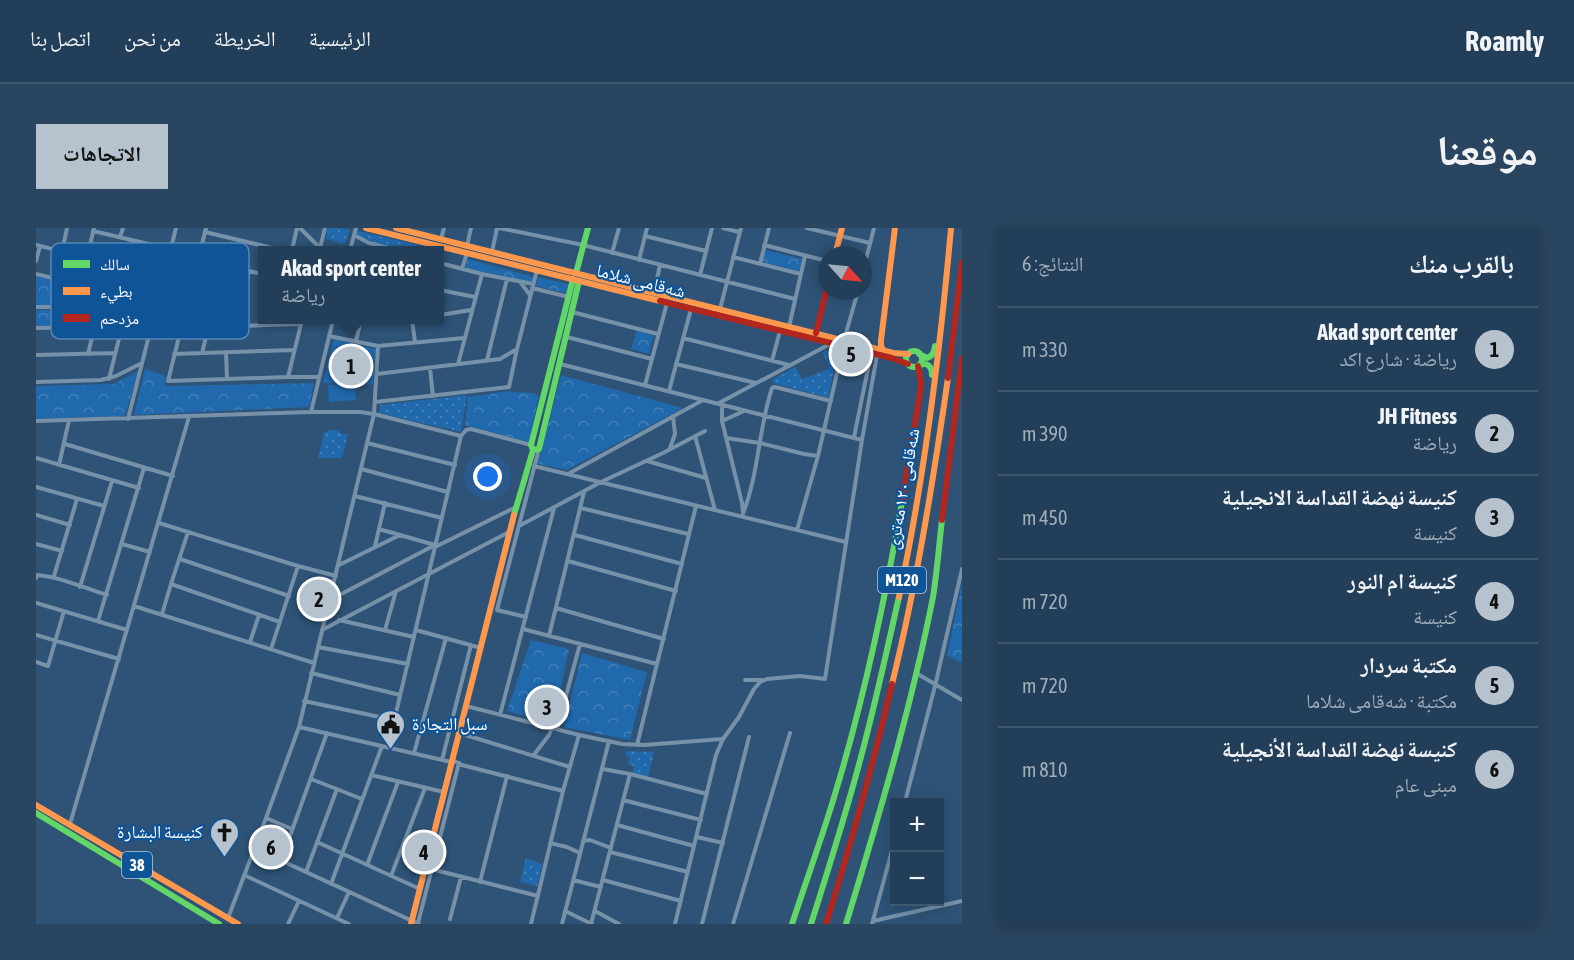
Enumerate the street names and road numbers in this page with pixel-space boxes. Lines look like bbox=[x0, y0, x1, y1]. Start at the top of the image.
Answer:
street label: شەقامی شلاما bbox=[594, 259, 688, 303]
street label: شەقامی ١٢٠ مەتری bbox=[882, 427, 924, 551]
road number: M120 bbox=[878, 567, 926, 593]
road number: 38 bbox=[122, 852, 152, 878]

